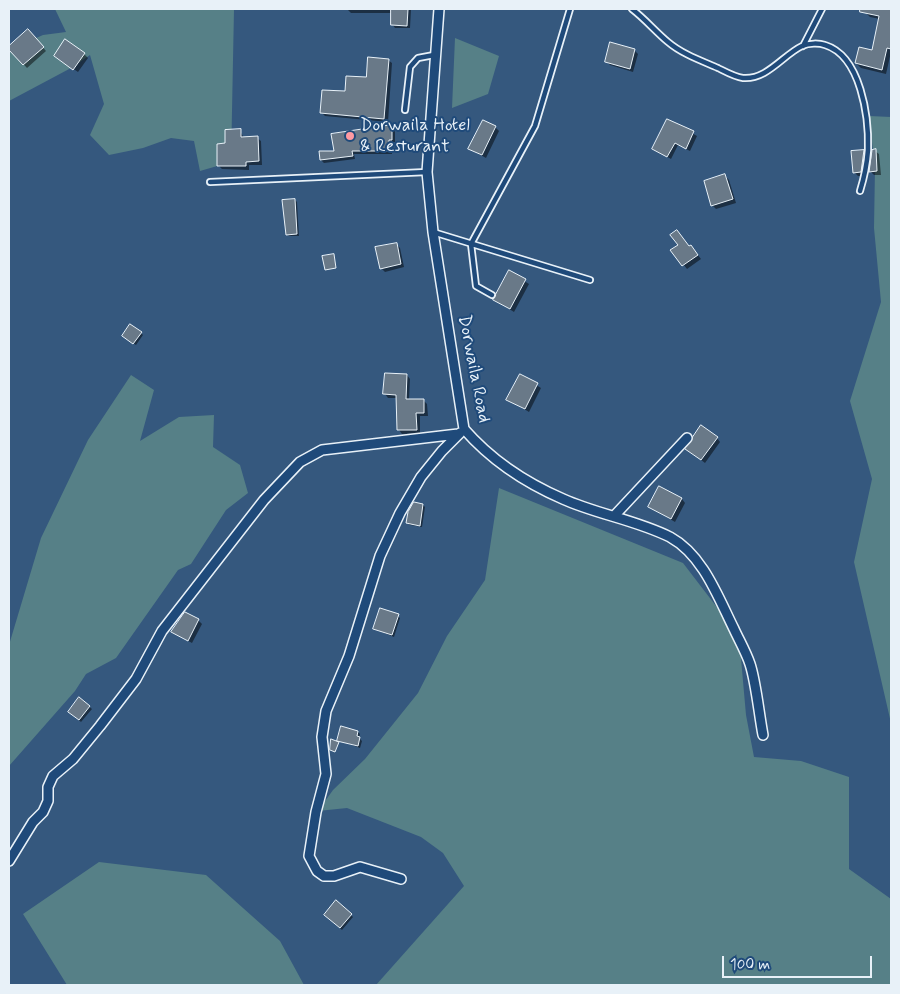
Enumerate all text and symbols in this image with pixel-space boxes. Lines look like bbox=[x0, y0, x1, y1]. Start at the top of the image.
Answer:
place label: Dorwaila Hotel & Resturant bbox=[360, 115, 470, 158]
marker: Dorwaila Hotel & Resturant bbox=[344, 130, 356, 142]
street label: Dorwaila Road bbox=[452, 313, 494, 425]
scale bar bbox=[725, 946, 875, 978]
text: 100 m bbox=[730, 955, 770, 975]

